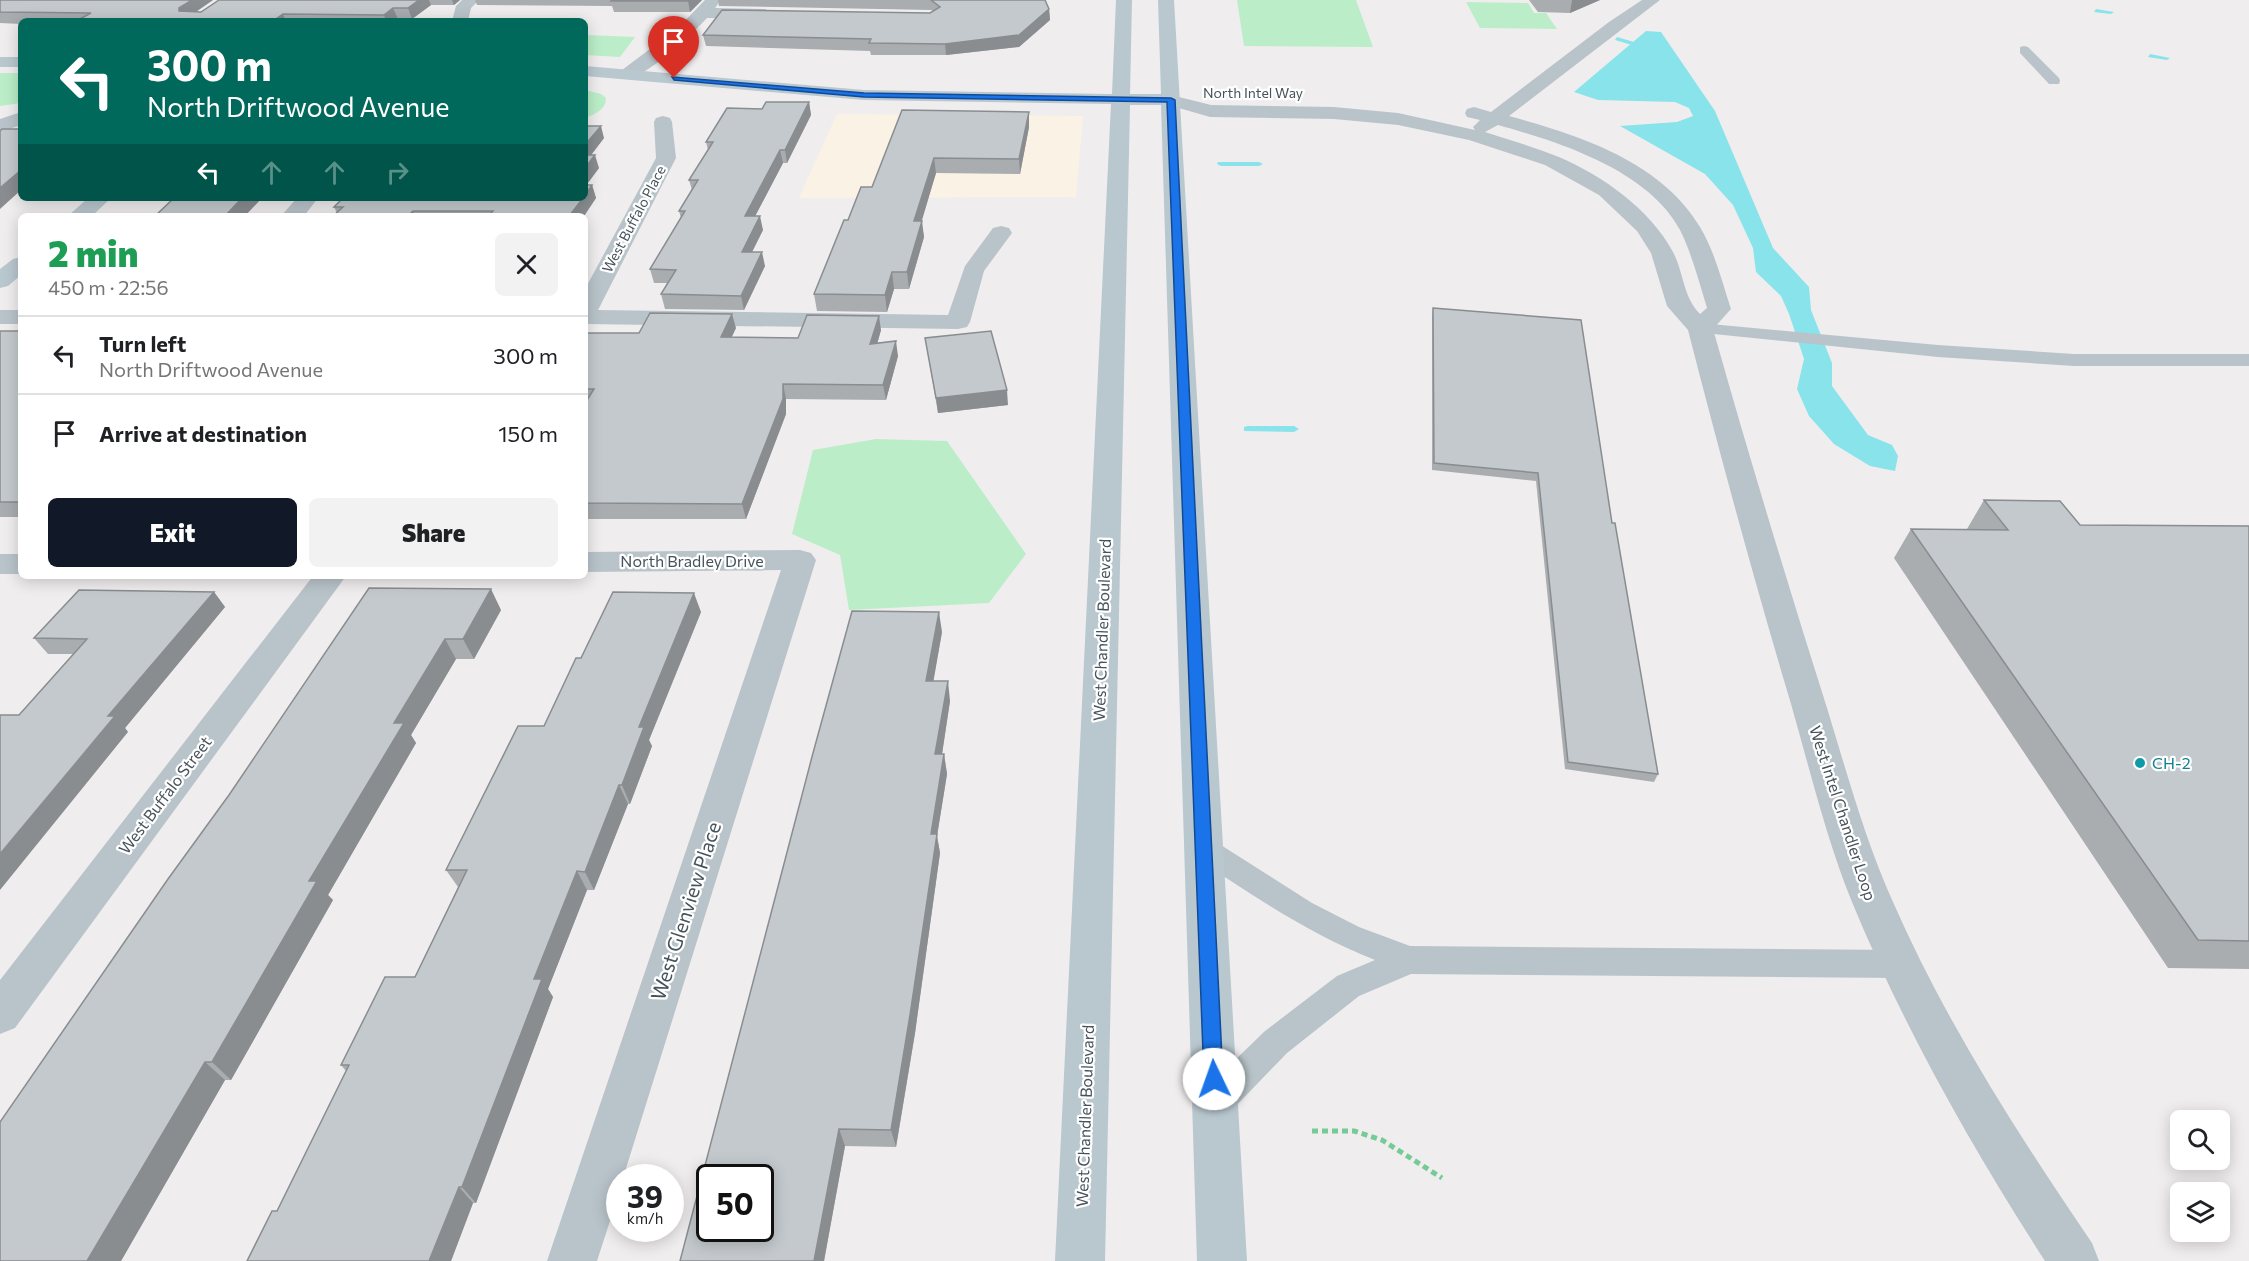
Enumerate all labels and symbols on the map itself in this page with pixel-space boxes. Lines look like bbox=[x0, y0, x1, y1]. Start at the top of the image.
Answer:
pin bbox=[648, 16, 699, 78]
street label: North Intel Way bbox=[1203, 84, 1303, 101]
street label: West Buffalo Place bbox=[598, 162, 669, 275]
street label: West Chandler Boulevard bbox=[1089, 539, 1114, 721]
street label: North Bradley Drive bbox=[620, 551, 764, 570]
street label: West Intel Chandler Loop bbox=[1806, 723, 1881, 903]
street label: West Buffalo Street bbox=[114, 732, 215, 857]
place label: CH-2 bbox=[2152, 753, 2191, 772]
marker: CH-2 bbox=[2133, 756, 2147, 770]
street label: West Glenview Place bbox=[645, 818, 725, 1003]
street label: West Chandler Boulevard bbox=[1072, 1025, 1097, 1207]
position arrow bbox=[1182, 1047, 1246, 1111]
speed limit sign: 50 bbox=[696, 1164, 774, 1242]

